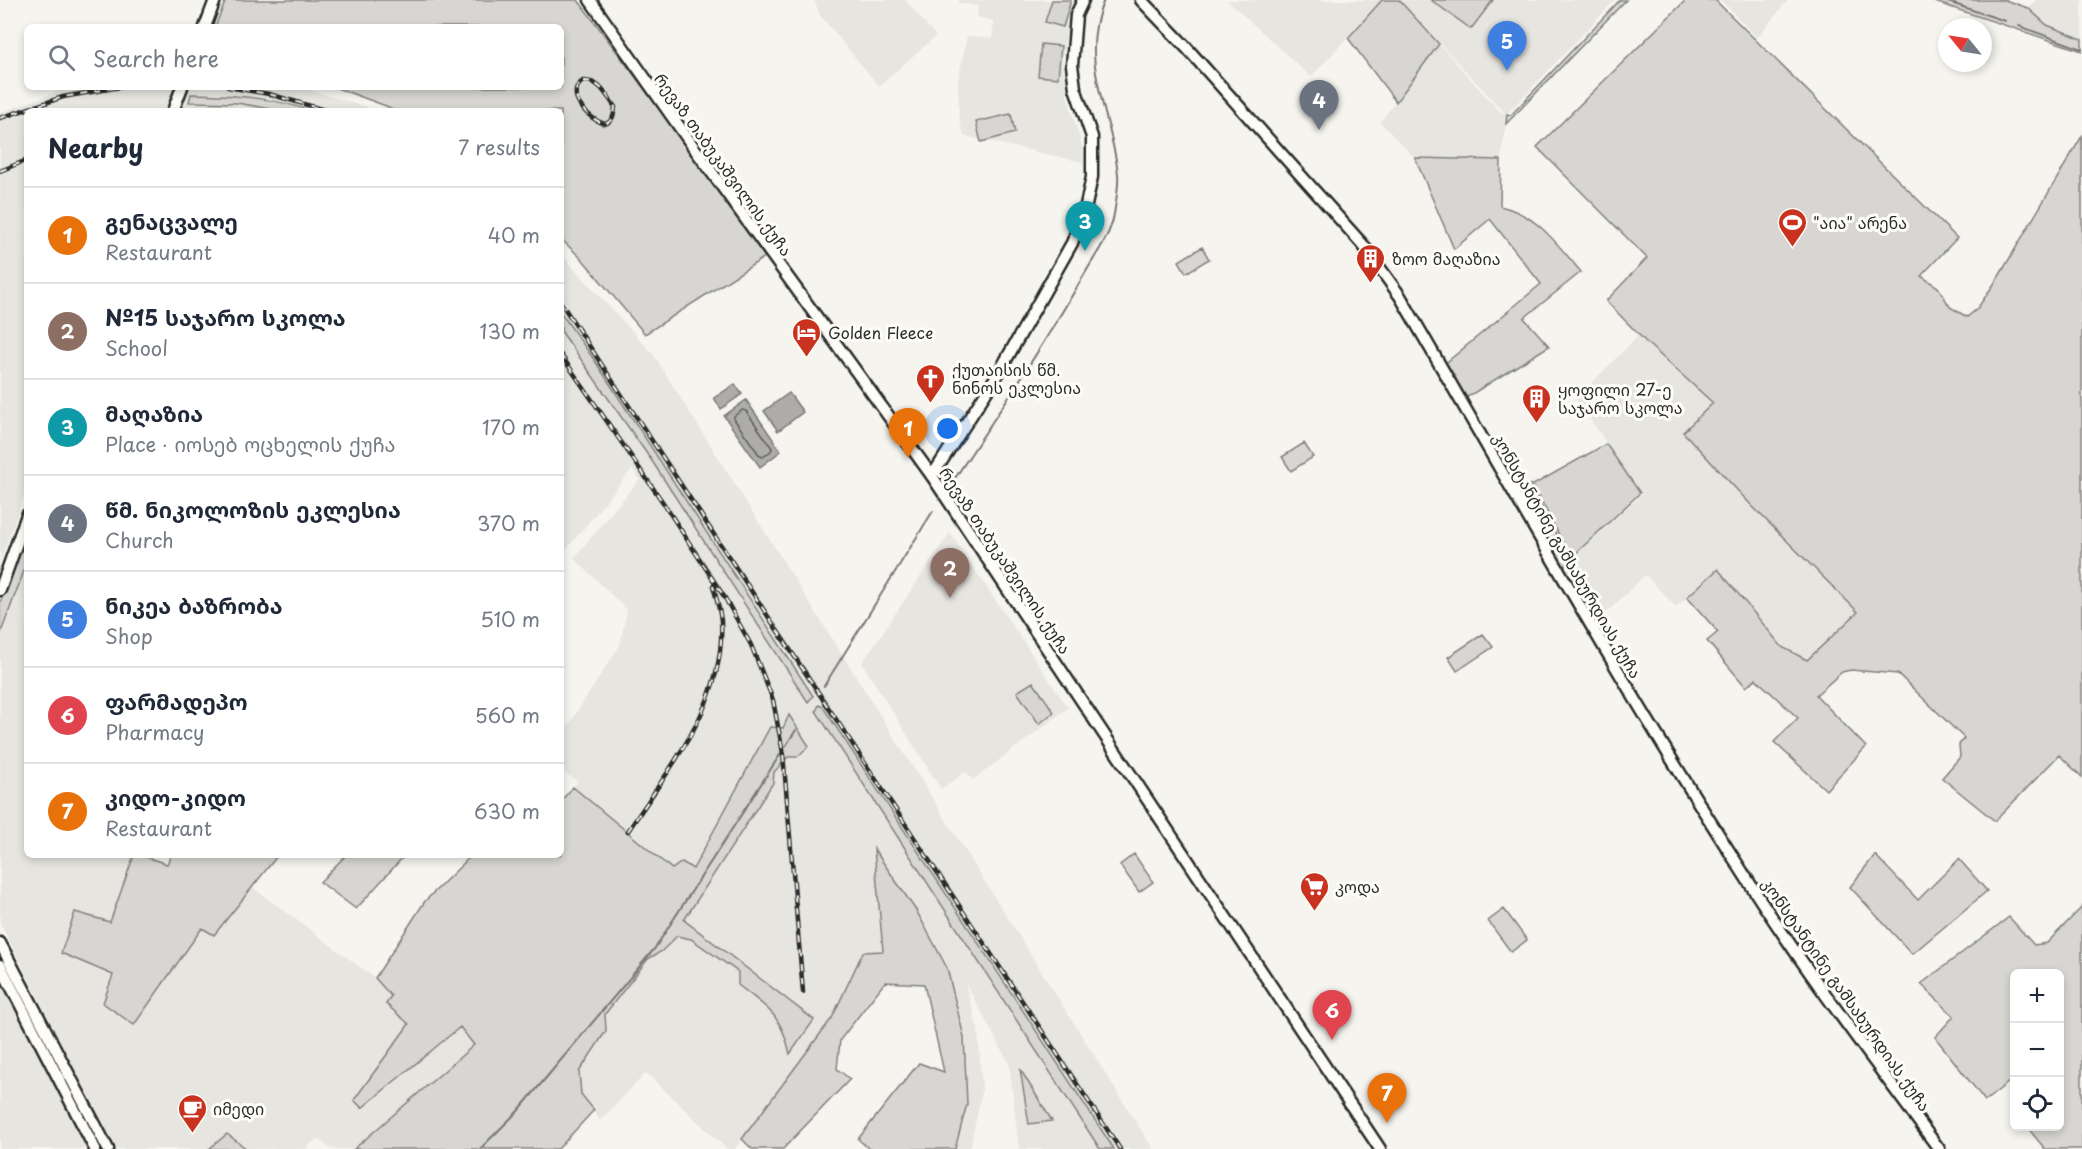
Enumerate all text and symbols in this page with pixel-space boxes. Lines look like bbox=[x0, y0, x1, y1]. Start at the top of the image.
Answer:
north arrow bbox=[1938, 18, 1992, 72]
pin: 5 bbox=[1488, 22, 1526, 71]
search box bbox=[24, 24, 564, 90]
icon: search bbox=[45, 41, 78, 74]
text: Search here bbox=[93, 41, 219, 74]
street label: რევაზ თაბუკაშვილის ქუჩა bbox=[649, 68, 799, 260]
pin: 4 bbox=[1300, 80, 1338, 130]
text: Nearby bbox=[48, 128, 143, 167]
text: 7 results bbox=[458, 132, 540, 162]
pin: 3 bbox=[1066, 202, 1104, 251]
text: გენაცვალე bbox=[105, 204, 238, 237]
sports icon: "აია" არენა bbox=[1776, 206, 1808, 248]
place label: "აია" არენა bbox=[1813, 210, 1907, 234]
text: 1 bbox=[63, 220, 72, 250]
text: 40 m bbox=[488, 220, 540, 250]
text: Restaurant bbox=[105, 237, 212, 267]
building icon: ზოო მაღაზია bbox=[1355, 242, 1387, 284]
place label: ზოო მაღაზია bbox=[1392, 246, 1501, 270]
text: №15 საჯარო სკოლა bbox=[105, 300, 346, 333]
text: 2 bbox=[60, 316, 75, 346]
text: 130 m bbox=[480, 316, 540, 346]
hotel icon: Golden Fleece bbox=[791, 316, 823, 358]
place label: Golden Fleece bbox=[828, 320, 933, 344]
text: School bbox=[105, 333, 168, 363]
place label: ქუთაისის წმ. ნინოს ეკლესია bbox=[952, 357, 1081, 399]
church icon: ქუთაისის წმ. ნინოს ეკლესია bbox=[915, 362, 947, 404]
place label: ყოფილი 27-ე საჯარო სკოლა bbox=[1558, 377, 1683, 419]
building icon: ყოფილი 27-ე საჯარო სკოლა bbox=[1521, 382, 1553, 424]
text: მაღაზია bbox=[105, 396, 203, 429]
pin: 1 bbox=[888, 408, 928, 458]
text: 3 bbox=[61, 412, 74, 442]
text: 170 m bbox=[482, 412, 540, 442]
your location bbox=[933, 414, 962, 443]
street label: კონსტანტინე გამსახურდიას ქუჩა bbox=[1488, 428, 1648, 682]
text: Place · იოსებ ოცხელის ქუჩა bbox=[105, 429, 396, 459]
street label: რევაზ თაბუკაშვილის ქუჩა bbox=[934, 462, 1078, 658]
text: წმ. ნიკოლოზის ეკლესია bbox=[105, 492, 401, 525]
text: 4 bbox=[61, 508, 74, 538]
text: 370 m bbox=[477, 508, 540, 538]
text: Church bbox=[105, 525, 174, 555]
pin: 2 bbox=[930, 548, 970, 598]
text: ნიკეა ბაზრობა bbox=[105, 588, 283, 621]
text: 5 bbox=[61, 604, 74, 634]
text: 510 m bbox=[480, 604, 540, 634]
text: Shop bbox=[105, 621, 153, 651]
text: ფარმადეპო bbox=[105, 684, 248, 717]
text: 6 bbox=[60, 700, 75, 730]
text: 560 m bbox=[475, 700, 540, 730]
text: Pharmacy bbox=[105, 717, 205, 747]
text: კიდო-კიდო bbox=[105, 780, 246, 813]
text: 7 bbox=[62, 796, 73, 826]
text: 630 m bbox=[474, 796, 540, 826]
text: Restaurant bbox=[105, 813, 212, 843]
supermarket icon: კოდა bbox=[1298, 870, 1330, 912]
street label: კონსტანტინე გამსახურდიას ქუჩა bbox=[1757, 872, 1937, 1116]
place label: კოდა bbox=[1335, 874, 1380, 898]
map controls bbox=[2010, 969, 2064, 1131]
button: + bbox=[2010, 969, 2064, 1023]
pin: 6 bbox=[1312, 990, 1352, 1040]
button: − bbox=[2010, 1023, 2064, 1077]
pin: 7 bbox=[1368, 1074, 1406, 1123]
button: locate bbox=[2010, 1077, 2064, 1131]
cafe icon: იმედი bbox=[176, 1092, 208, 1134]
place label: იმედი bbox=[213, 1096, 264, 1120]

